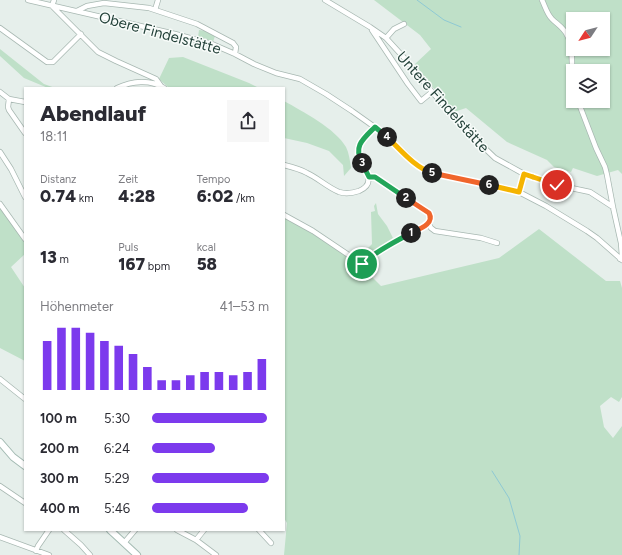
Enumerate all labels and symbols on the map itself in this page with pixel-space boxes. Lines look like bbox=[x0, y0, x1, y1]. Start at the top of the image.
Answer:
street label: Obere Findelstätte bbox=[97, 8, 223, 58]
north arrow bbox=[566, 12, 610, 56]
street label: Untere Findelstätte bbox=[393, 48, 493, 156]
pin: 4 bbox=[377, 127, 397, 147]
pin: 3 bbox=[352, 153, 372, 173]
pin: 5 bbox=[422, 163, 442, 183]
pin bbox=[540, 168, 574, 202]
pin: 6 bbox=[479, 175, 499, 195]
pin: 2 bbox=[396, 188, 416, 208]
pin: 1 bbox=[401, 223, 421, 243]
pin bbox=[345, 247, 379, 281]

